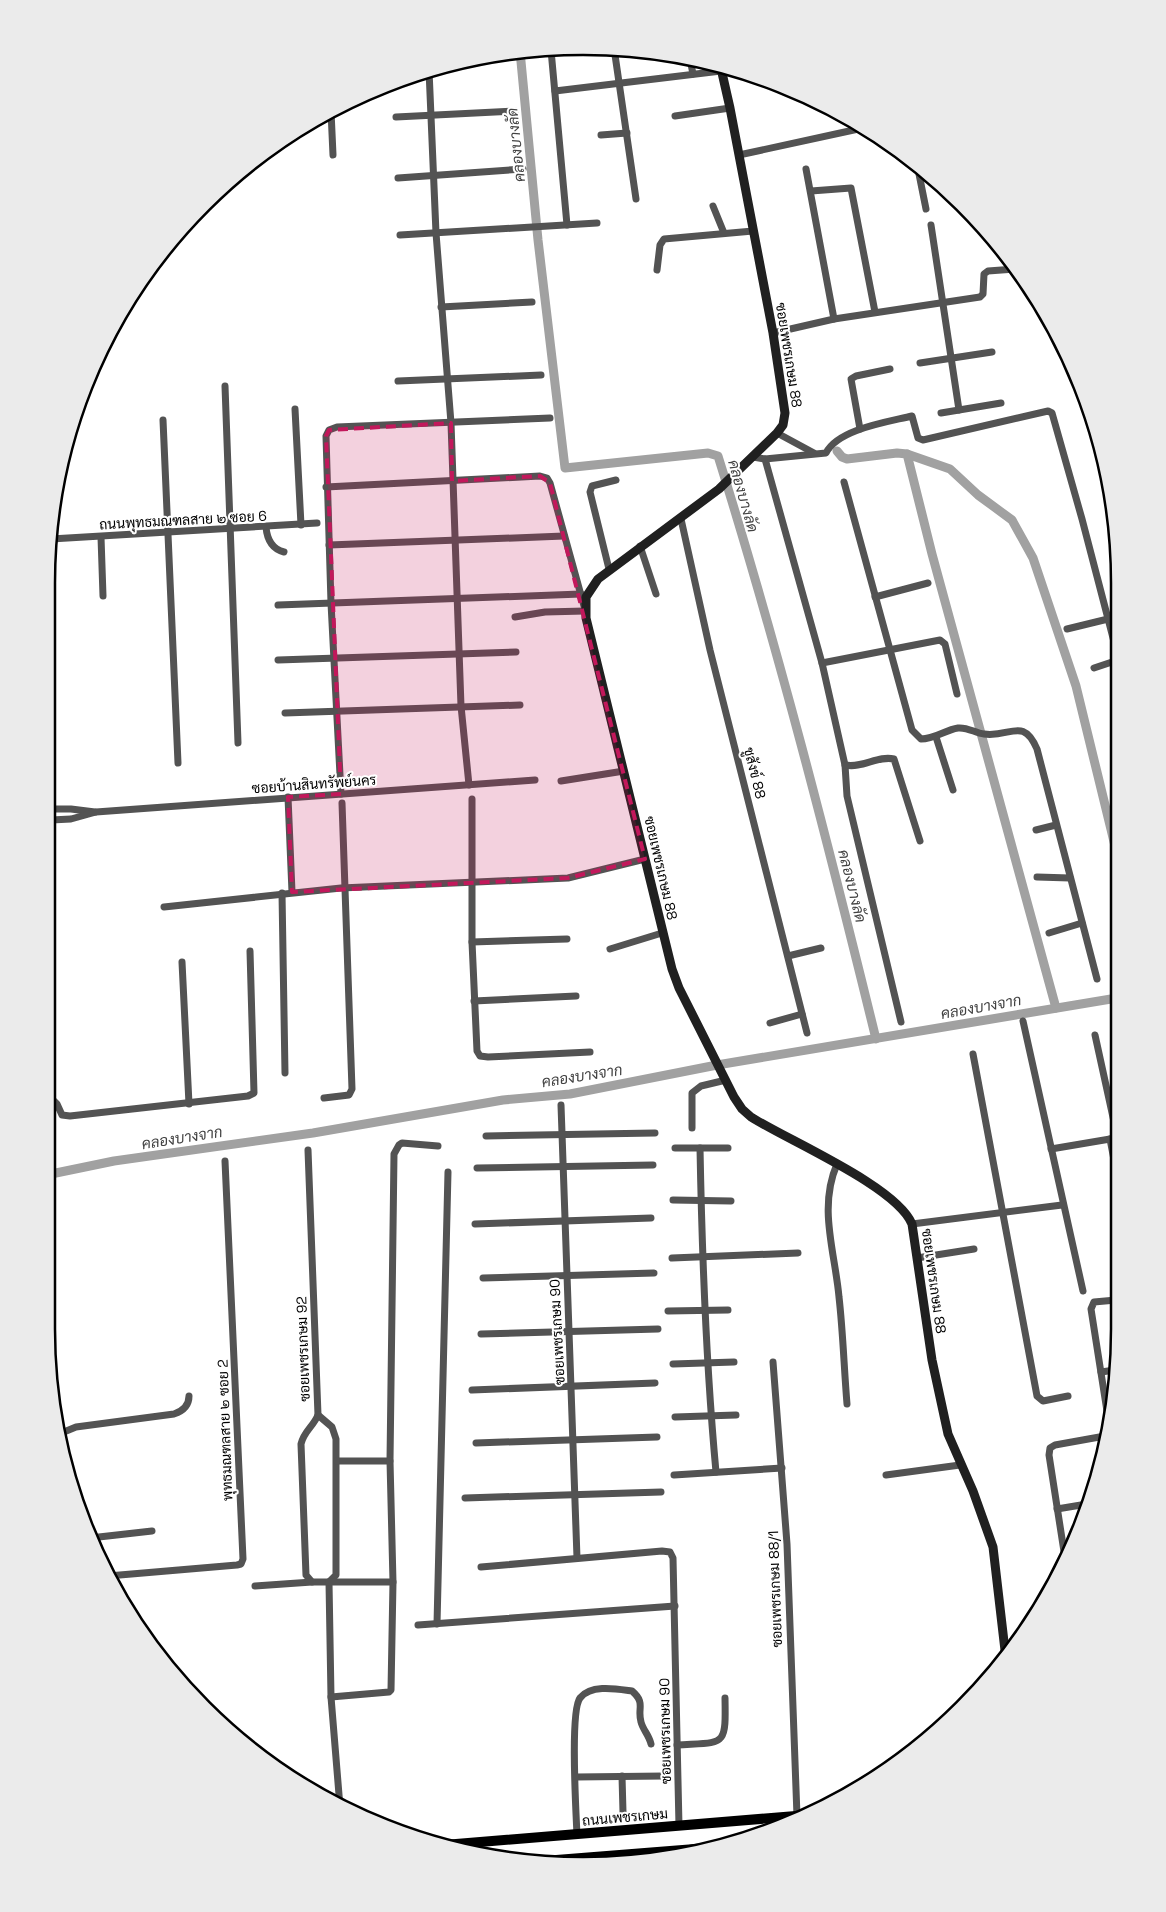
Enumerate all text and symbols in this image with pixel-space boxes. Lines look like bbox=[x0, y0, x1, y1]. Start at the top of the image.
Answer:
water label: คลองบางลัด bbox=[502, 107, 529, 183]
street label: ซอยเพชรเกษม 88 bbox=[772, 301, 806, 409]
water label: คลองบางลัด bbox=[724, 457, 763, 534]
street label: ถนนพุทธมณฑลสาย ๒ ซอย 6 bbox=[99, 507, 267, 534]
street label: ชูสังข์ 88 bbox=[739, 745, 770, 801]
street label: ซอยบ้านสินทรัพย์นคร bbox=[251, 771, 377, 797]
street label: ซอยเพชรเกษม 88 bbox=[640, 814, 682, 922]
water label: คลองบางลัด bbox=[834, 847, 871, 925]
water label: คลองบางจาก bbox=[939, 990, 1023, 1023]
water label: คลองบางจาก bbox=[540, 1060, 624, 1091]
water label: คลองบางจาก bbox=[140, 1122, 224, 1153]
street label: ซอยเพชรเกษม 88 bbox=[918, 1227, 950, 1335]
street label: ซอยเพชรเกษม 90 bbox=[545, 1279, 569, 1385]
street label: ซอยเพชรเกษม 92 bbox=[292, 1296, 314, 1402]
street label: พุทธมณฑลสาย ๒ ซอย 2 bbox=[214, 1359, 237, 1501]
street label: ซอยเพชรเกษม 88/1 bbox=[764, 1530, 786, 1648]
street label: ซอยเพชรเกษม 90 bbox=[655, 1678, 675, 1784]
street label: ถนนเพชรเกษม bbox=[581, 1804, 669, 1830]

